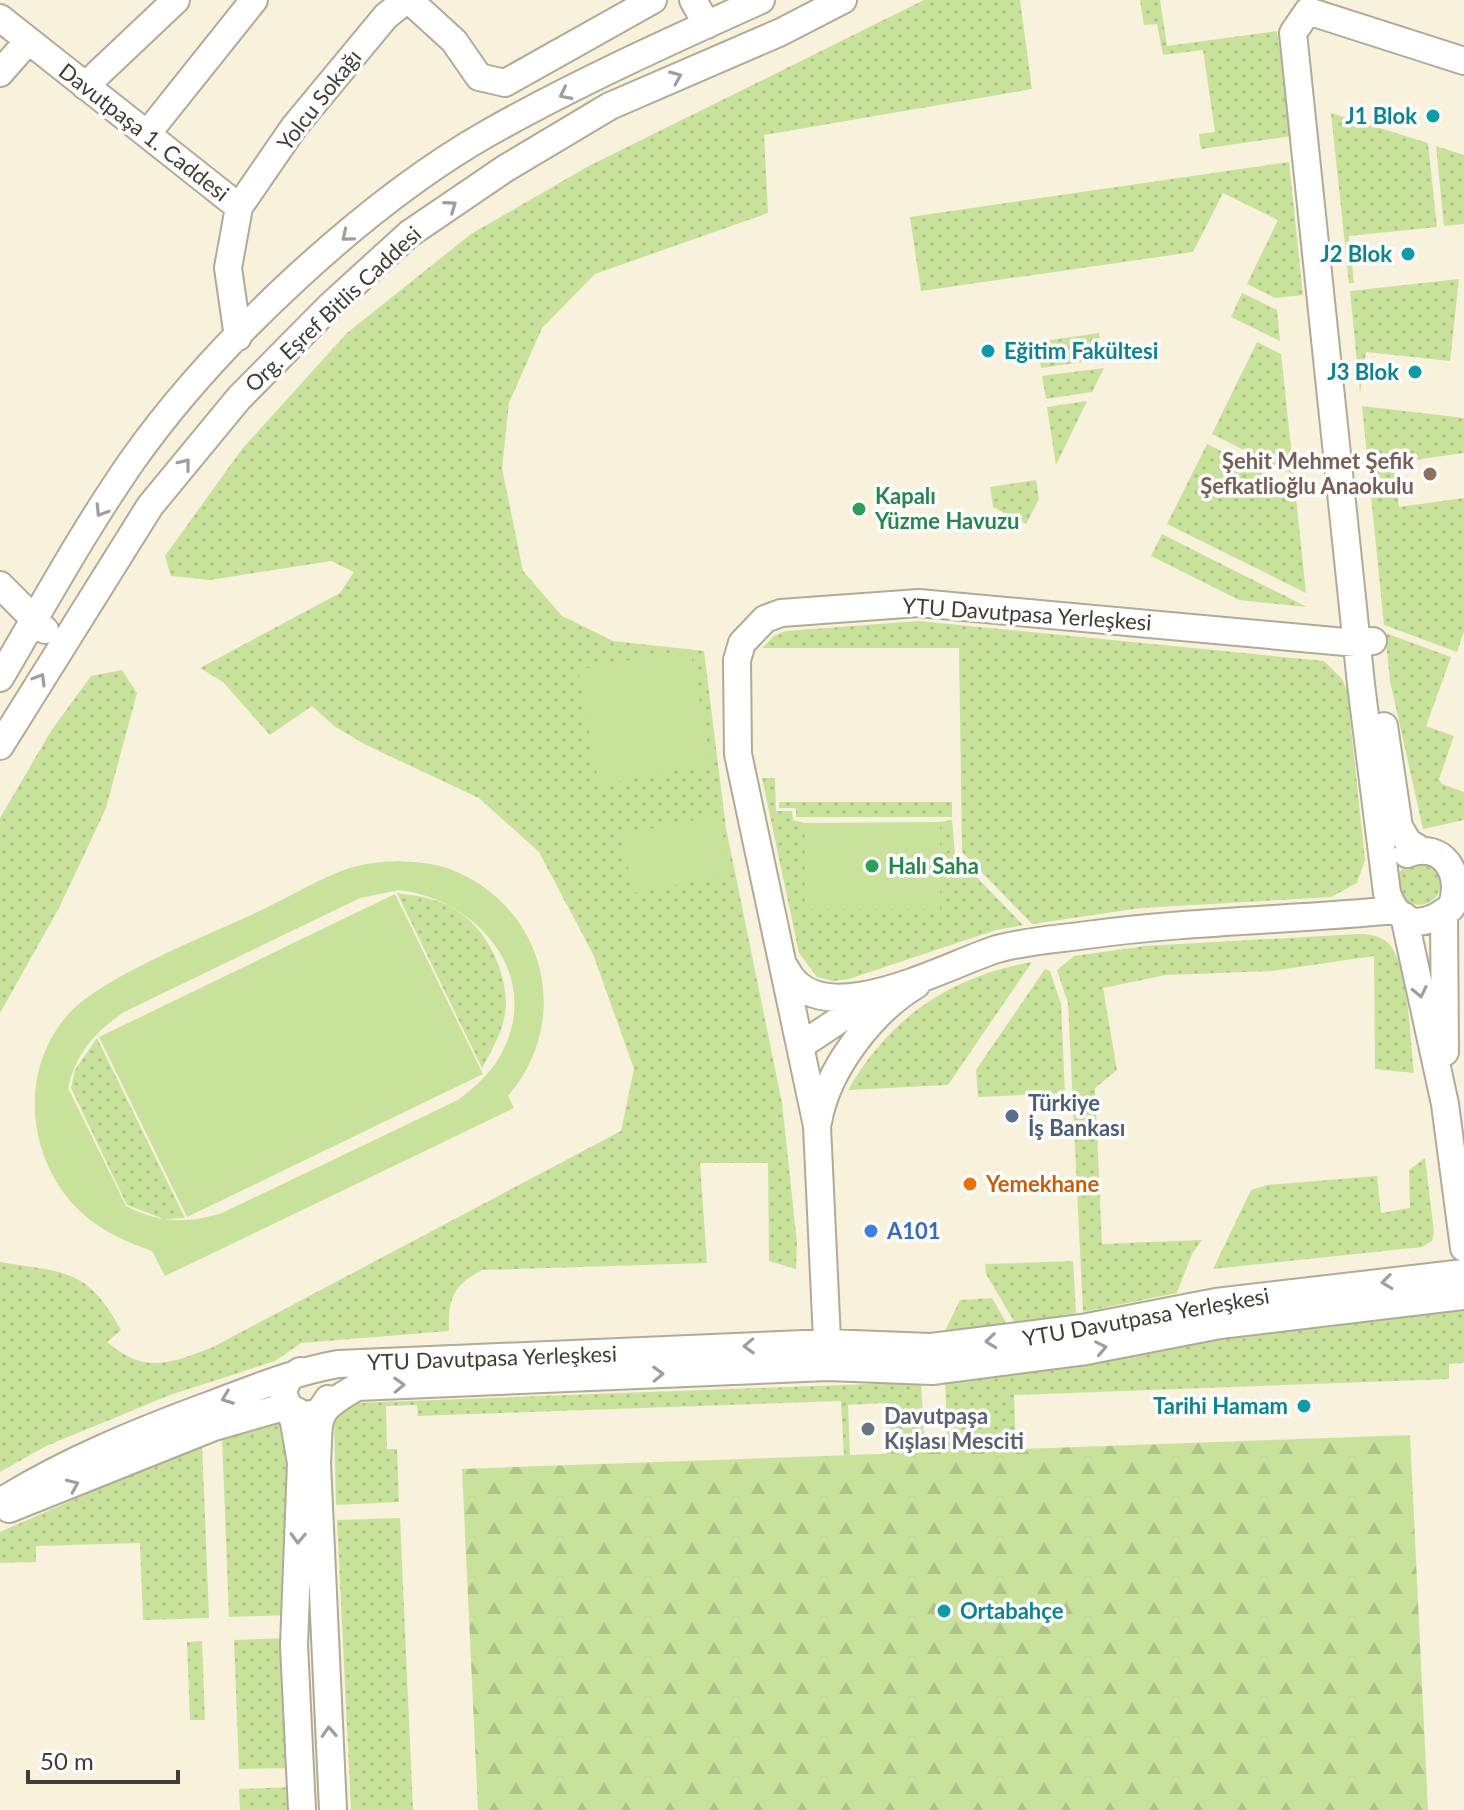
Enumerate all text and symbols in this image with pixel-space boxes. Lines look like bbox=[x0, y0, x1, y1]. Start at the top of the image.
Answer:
street label: Yolcu Sokağı bbox=[271, 44, 366, 156]
street label: Davutpaşa 1. Caddesi bbox=[54, 57, 235, 206]
one-way arrow bbox=[668, 71, 682, 87]
one-way arrow bbox=[558, 84, 573, 100]
place label: J1 Blok bbox=[1345, 102, 1417, 129]
marker: J1 Blok bbox=[1424, 107, 1442, 125]
one-way arrow bbox=[442, 201, 456, 216]
street label: Org. Eşref Bitlis Caddesi bbox=[239, 220, 426, 397]
one-way arrow bbox=[342, 226, 357, 241]
place label: J2 Blok bbox=[1320, 240, 1392, 267]
marker: J2 Blok bbox=[1399, 245, 1417, 263]
place label: Eğitim Fakültesi bbox=[1004, 337, 1158, 364]
marker: Eğitim Fakültesi bbox=[979, 342, 997, 360]
place label: J3 Blok bbox=[1327, 358, 1399, 385]
marker: J3 Blok bbox=[1406, 363, 1424, 381]
place label: Şehit Mehmet Şefik Şefkatlioğlu Anaokulu bbox=[1200, 447, 1414, 499]
one-way arrow bbox=[175, 458, 190, 473]
marker: Şehit Mehmet Şefik Şefkatlioğlu Anaokulu bbox=[1421, 465, 1439, 483]
place label: Kapalı Yüzme Havuzu bbox=[874, 482, 1019, 534]
marker: Kapalı Yüzme Havuzu bbox=[850, 500, 868, 518]
one-way arrow bbox=[95, 503, 110, 517]
street label: YTU Davutpasa Yerleşkesi bbox=[901, 591, 1153, 636]
one-way arrow bbox=[30, 673, 46, 688]
place label: Halı Saha bbox=[888, 852, 979, 879]
marker: Halı Saha bbox=[863, 857, 881, 875]
one-way arrow bbox=[1411, 985, 1428, 999]
place label: Türkiye İş Bankası bbox=[1028, 1089, 1125, 1141]
marker: Türkiye İş Bankası bbox=[1003, 1107, 1021, 1125]
place label: Yemekhane bbox=[985, 1170, 1099, 1197]
marker: Yemekhane bbox=[961, 1175, 979, 1193]
place label: A101 bbox=[886, 1217, 941, 1244]
marker: A101 bbox=[862, 1222, 880, 1240]
one-way arrow bbox=[1380, 1273, 1393, 1290]
street label: YTU Davutpasa Yerleşkesi bbox=[1020, 1282, 1271, 1352]
one-way arrow bbox=[984, 1333, 997, 1350]
one-way arrow bbox=[742, 1338, 755, 1355]
street label: YTU Davutpasa Yerleşkesi bbox=[367, 1340, 617, 1375]
one-way arrow bbox=[1094, 1340, 1107, 1357]
one-way arrow bbox=[652, 1366, 665, 1383]
one-way arrow bbox=[393, 1377, 406, 1394]
one-way arrow bbox=[221, 1388, 235, 1405]
place label: Tarihi Hamam bbox=[1153, 1392, 1288, 1419]
marker: Tarihi Hamam bbox=[1295, 1397, 1313, 1415]
place label: Davutpaşa Kışlası Mesciti bbox=[884, 1402, 1024, 1454]
marker: Davutpaşa Kışlası Mesciti bbox=[859, 1420, 877, 1438]
one-way arrow bbox=[65, 1479, 79, 1495]
one-way arrow bbox=[290, 1532, 307, 1545]
place label: Ortabahçe bbox=[960, 1597, 1064, 1624]
marker: Ortabahçe bbox=[935, 1602, 953, 1620]
one-way arrow bbox=[321, 1725, 338, 1738]
scale bar bbox=[28, 1734, 178, 1784]
text: 50 m bbox=[40, 1746, 94, 1775]

